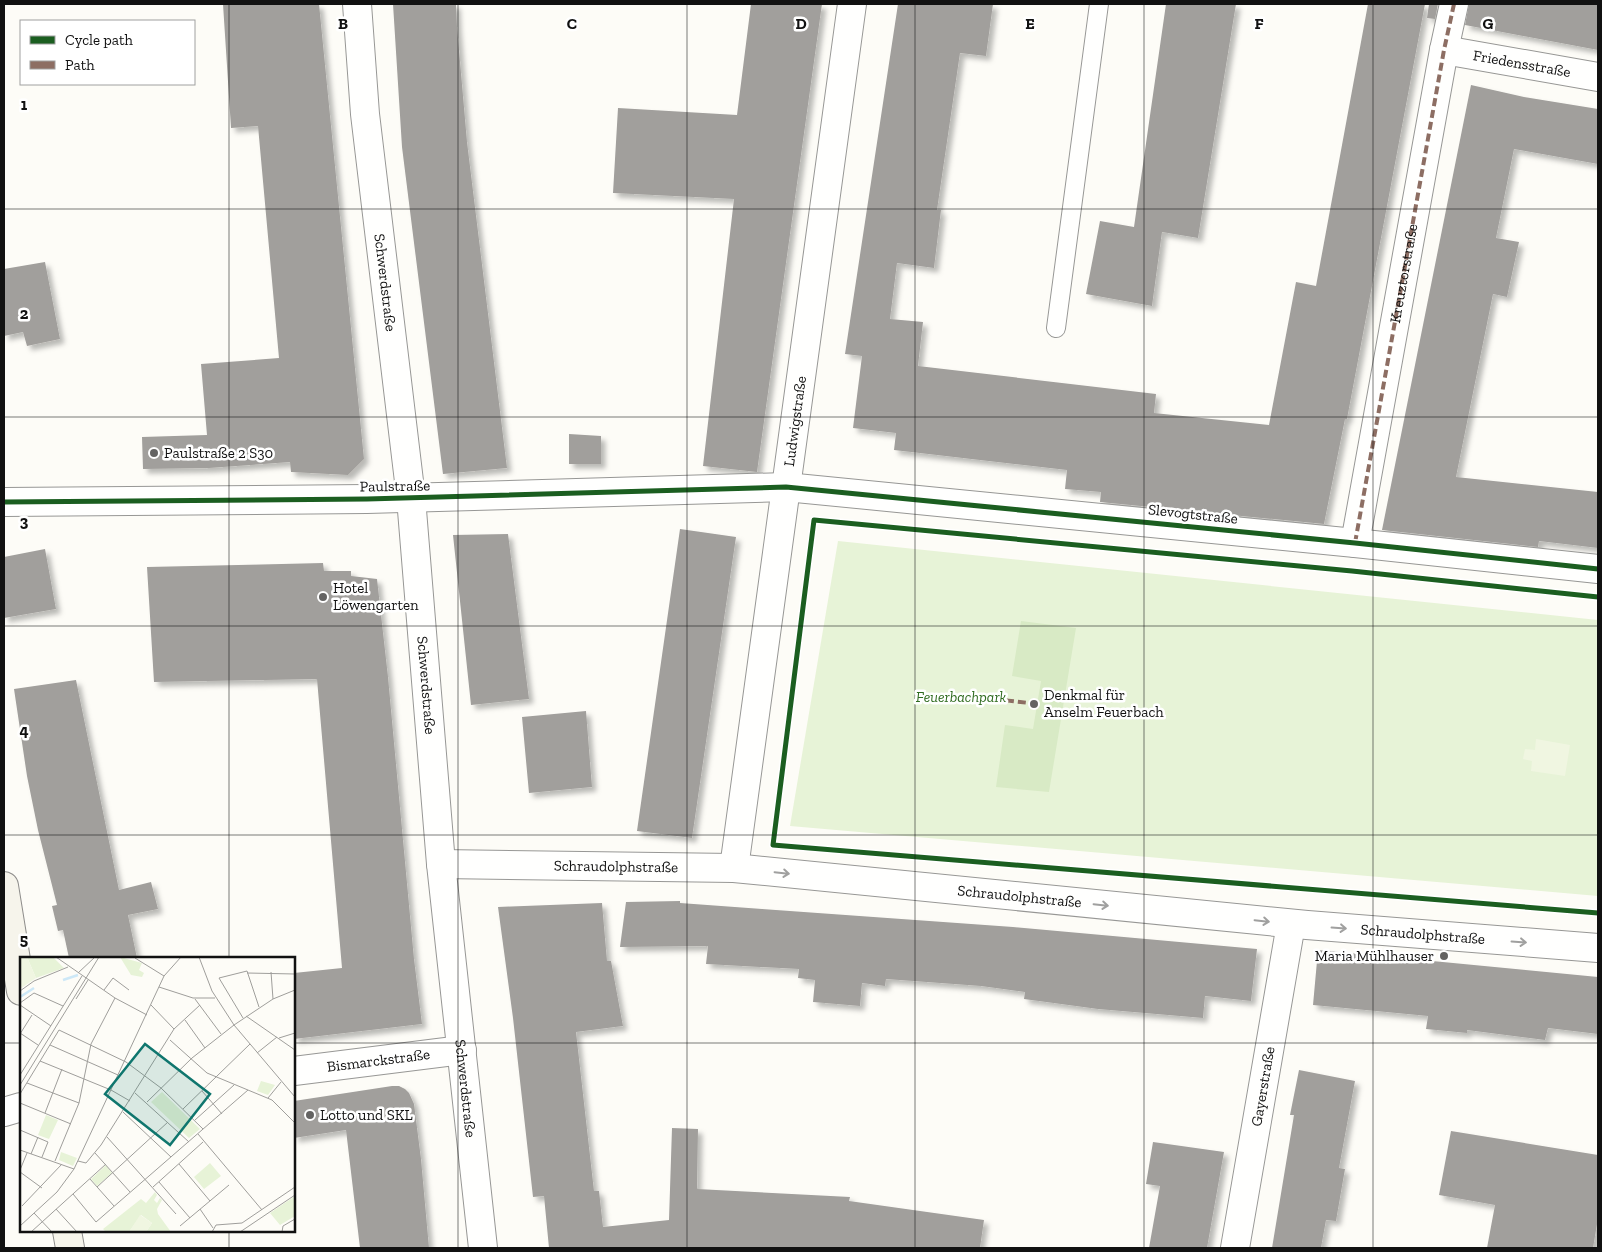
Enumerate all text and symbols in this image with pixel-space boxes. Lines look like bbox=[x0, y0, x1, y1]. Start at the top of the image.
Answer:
text: B bbox=[338, 14, 348, 33]
text: C bbox=[567, 14, 577, 33]
text: D bbox=[795, 14, 807, 33]
text: E bbox=[1025, 14, 1035, 33]
text: F bbox=[1254, 14, 1264, 33]
text: G bbox=[1483, 14, 1494, 33]
legend bbox=[20, 20, 195, 85]
text: Cycle path bbox=[65, 31, 134, 49]
street label: Friedensstraße bbox=[1471, 46, 1572, 81]
text: Path bbox=[65, 56, 95, 74]
text: 1 bbox=[21, 95, 28, 114]
street label: Kreuztorstraße bbox=[1386, 222, 1421, 324]
street label: Schwerdstraße bbox=[370, 232, 400, 333]
text: 2 bbox=[20, 304, 29, 323]
street label: Ludwigstraße bbox=[780, 375, 810, 468]
place label: Paulstraße 2 S30 bbox=[164, 444, 273, 462]
marker: Paulstraße 2 S30 bbox=[148, 447, 160, 459]
street label: Paulstraße bbox=[360, 476, 430, 496]
street label: Slevogtstraße bbox=[1147, 500, 1239, 528]
text: 3 bbox=[20, 512, 29, 531]
place label: Hotel Löwengarten bbox=[333, 579, 419, 614]
marker: Hotel Löwengarten bbox=[317, 591, 329, 603]
street label: Schwerdstraße bbox=[413, 635, 439, 735]
place label: Denkmal für Anselm Feuerbach bbox=[1044, 686, 1164, 721]
park label: Feuerbachpark bbox=[916, 688, 1007, 706]
marker: Denkmal für Anselm Feuerbach bbox=[1028, 698, 1040, 710]
text: 4 bbox=[19, 721, 29, 740]
street label: Schraudolphstraße bbox=[554, 857, 678, 876]
one-way arrow bbox=[774, 868, 790, 878]
street label: Schraudolphstraße bbox=[957, 881, 1082, 912]
one-way arrow bbox=[1092, 900, 1108, 910]
one-way arrow bbox=[1254, 916, 1270, 926]
street label: Schraudolphstraße bbox=[1360, 920, 1486, 948]
one-way arrow bbox=[1331, 923, 1347, 933]
text: 5 bbox=[20, 930, 28, 949]
one-way arrow bbox=[1510, 937, 1526, 946]
place label: Maria Mühlhauser bbox=[1315, 947, 1434, 965]
marker: Maria Mühlhauser bbox=[1438, 950, 1450, 962]
inset map bbox=[20, 957, 295, 1232]
street label: Schwerdstraße bbox=[451, 1038, 480, 1138]
street label: Bismarckstraße bbox=[326, 1045, 431, 1076]
street label: Gayerstraße bbox=[1247, 1045, 1279, 1128]
place label: Lotto und SKL bbox=[320, 1106, 413, 1124]
marker: Lotto und SKL bbox=[304, 1109, 316, 1121]

